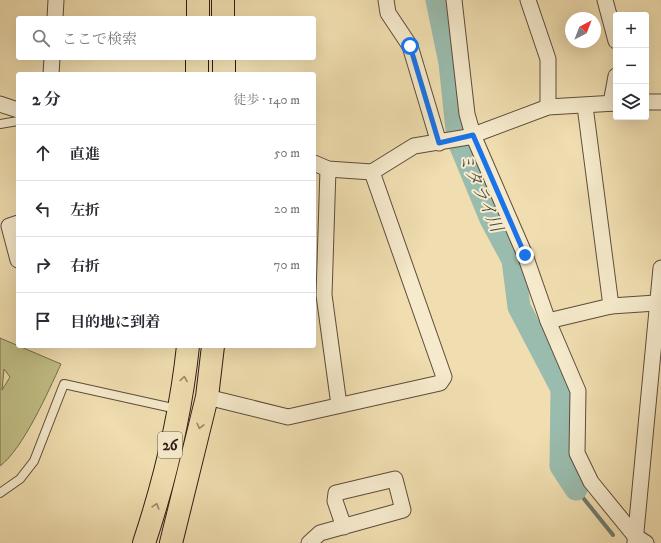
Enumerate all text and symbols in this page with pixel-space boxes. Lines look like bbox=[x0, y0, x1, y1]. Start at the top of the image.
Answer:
north arrow bbox=[565, 12, 601, 48]
map controls bbox=[613, 12, 649, 120]
button: + bbox=[613, 12, 649, 48]
search box bbox=[16, 16, 316, 60]
icon: search bbox=[30, 27, 52, 49]
text: ここで検索 bbox=[62, 30, 137, 49]
route start bbox=[401, 37, 419, 55]
button: − bbox=[613, 48, 649, 84]
button: layers bbox=[613, 84, 649, 120]
text: 2 分 bbox=[32, 89, 61, 111]
text: 徒歩 · 140 m bbox=[233, 92, 300, 108]
icon: ahead bbox=[32, 142, 54, 164]
text: 直進 bbox=[70, 145, 100, 164]
text: 50 m bbox=[274, 145, 300, 161]
water label: ミタライ川 bbox=[453, 149, 508, 237]
icon: left bbox=[32, 198, 54, 220]
text: 左折 bbox=[70, 201, 100, 220]
text: 20 m bbox=[274, 201, 300, 217]
route end bbox=[516, 246, 534, 264]
icon: right bbox=[32, 254, 54, 276]
text: 右折 bbox=[70, 257, 100, 276]
text: 70 m bbox=[274, 257, 300, 273]
icon: arrive bbox=[32, 310, 54, 332]
text: 目的地に到着 bbox=[70, 313, 160, 332]
one-way arrow bbox=[179, 376, 188, 382]
one-way arrow bbox=[196, 423, 204, 429]
road number: 26 bbox=[158, 432, 182, 458]
one-way arrow bbox=[151, 503, 160, 510]

